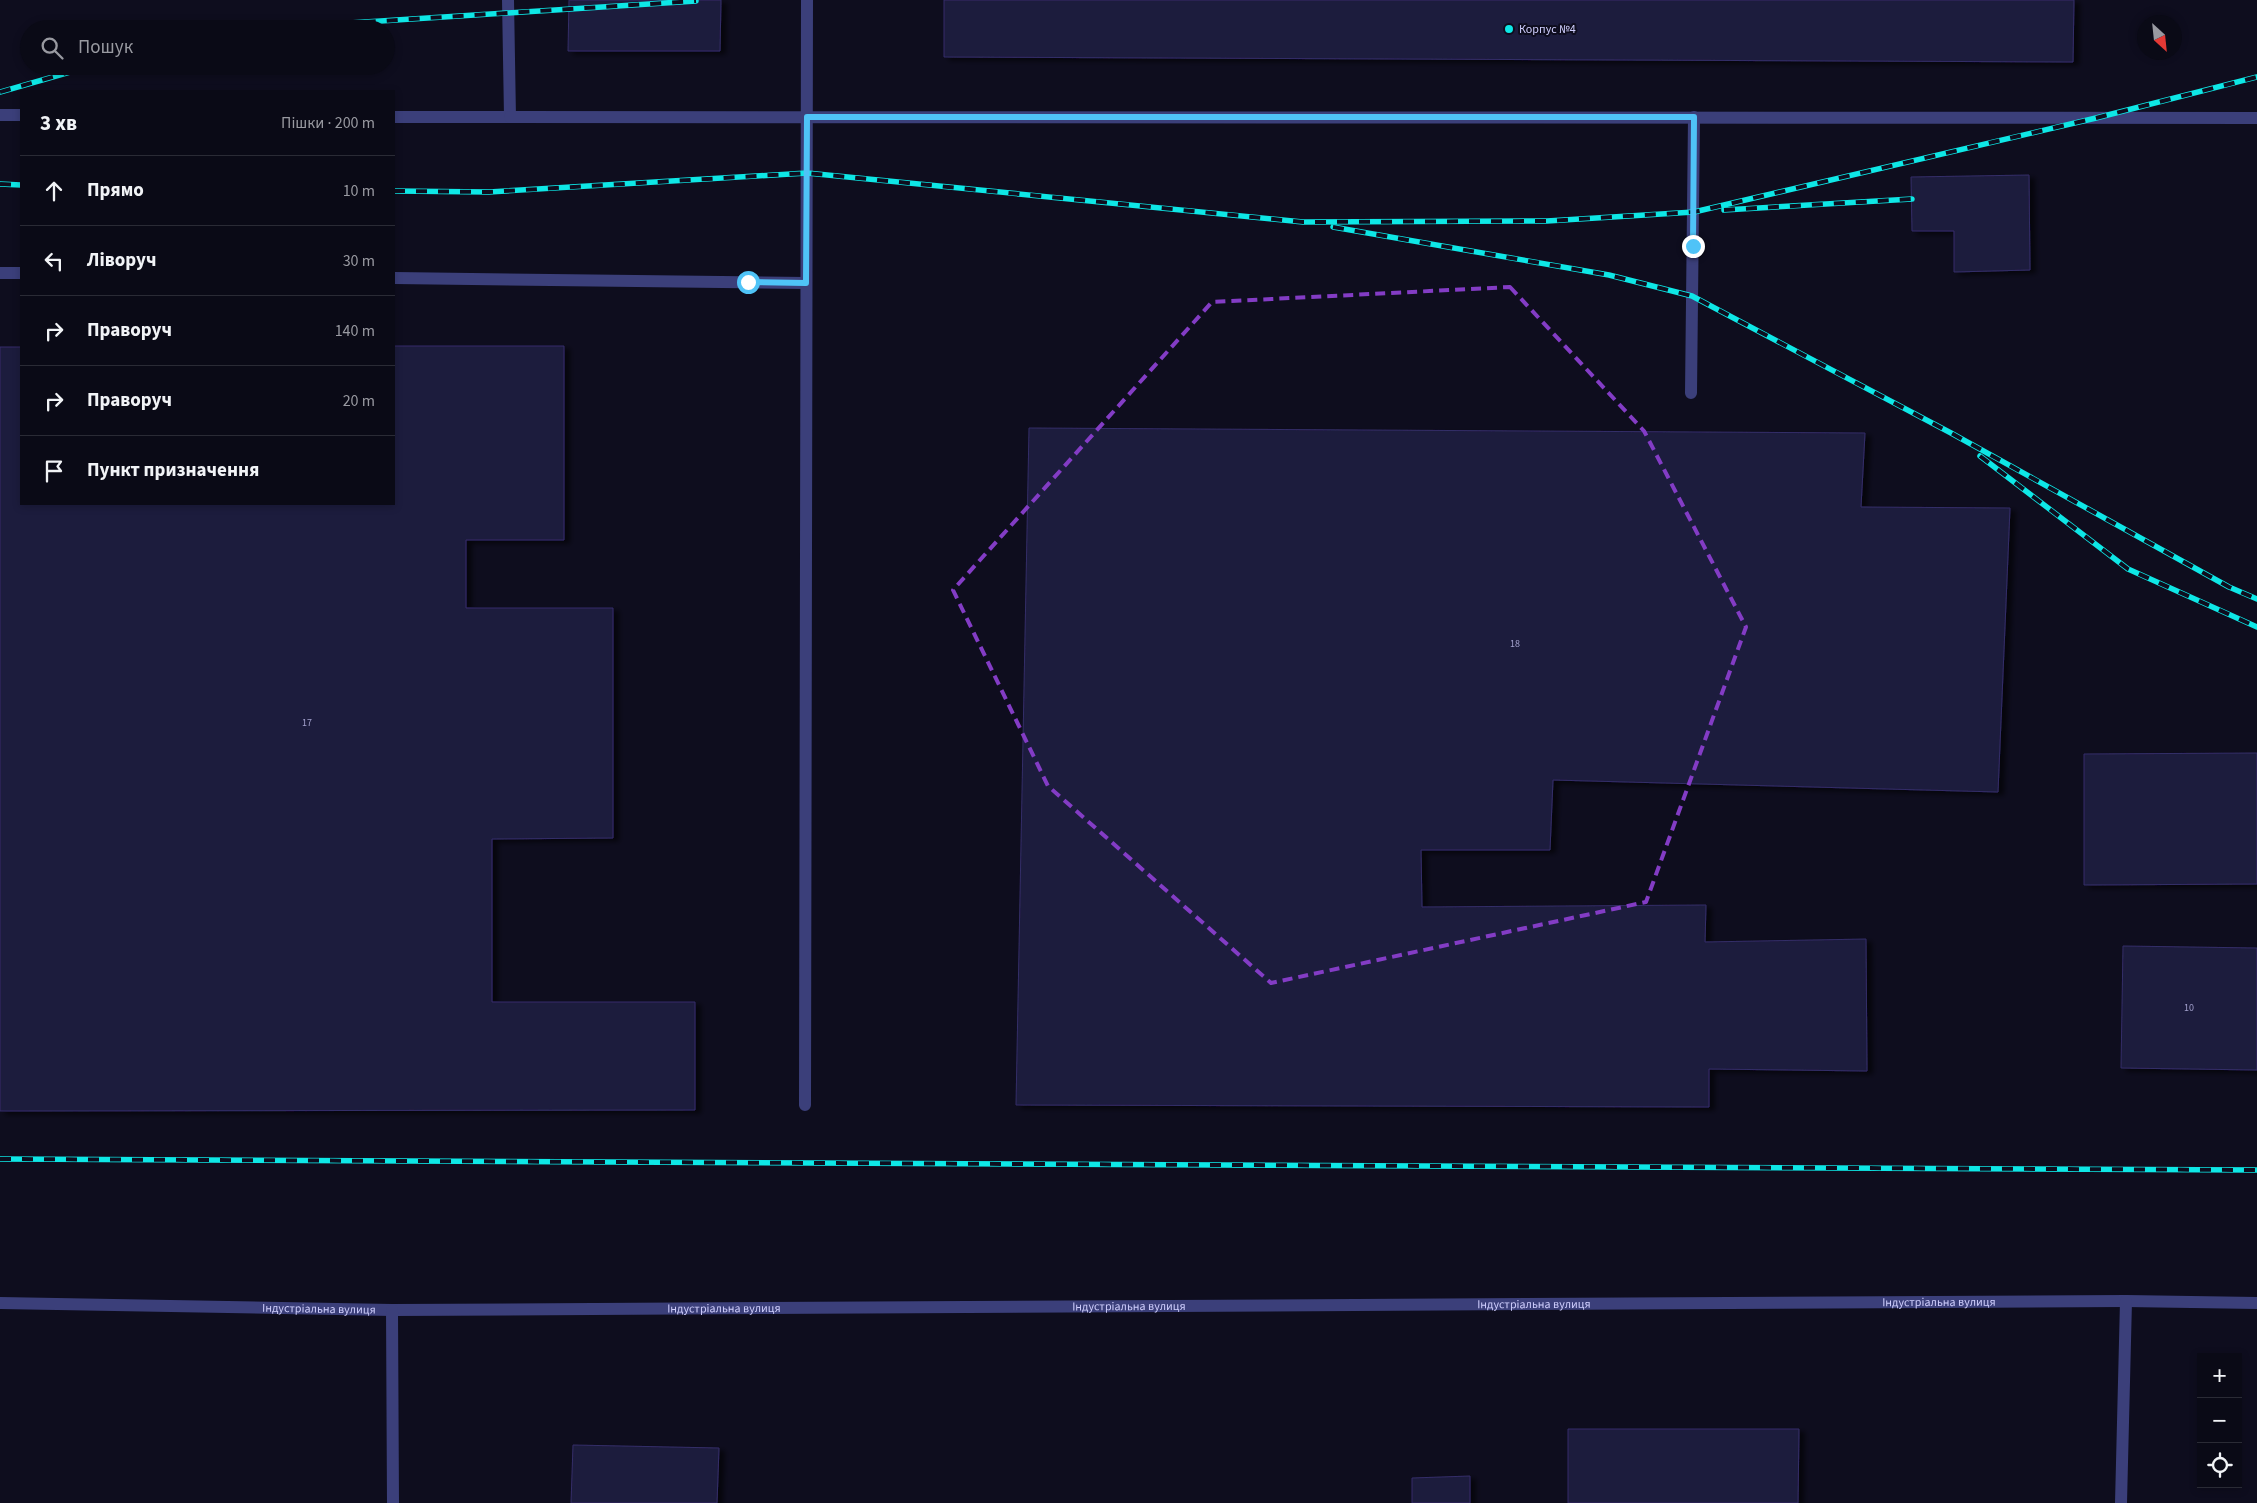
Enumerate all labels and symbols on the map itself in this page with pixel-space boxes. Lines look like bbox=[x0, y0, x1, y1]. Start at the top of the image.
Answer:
north arrow bbox=[2137, 15, 2182, 60]
place label: Корпус №4 bbox=[1519, 21, 1576, 38]
marker: Корпус №4 bbox=[1503, 23, 1515, 35]
route end bbox=[1682, 235, 1705, 258]
route start bbox=[737, 271, 760, 294]
house number: 18 bbox=[1510, 637, 1520, 651]
house number: 17 bbox=[302, 716, 312, 730]
house number: 10 bbox=[2184, 1001, 2194, 1015]
street label: Індустріальна вулиця bbox=[1882, 1293, 1996, 1311]
street label: Індустріальна вулиця bbox=[1477, 1295, 1591, 1313]
street label: Індустріальна вулиця bbox=[1072, 1297, 1186, 1315]
street label: Індустріальна вулиця bbox=[262, 1299, 376, 1318]
street label: Індустріальна вулиця bbox=[667, 1299, 781, 1317]

